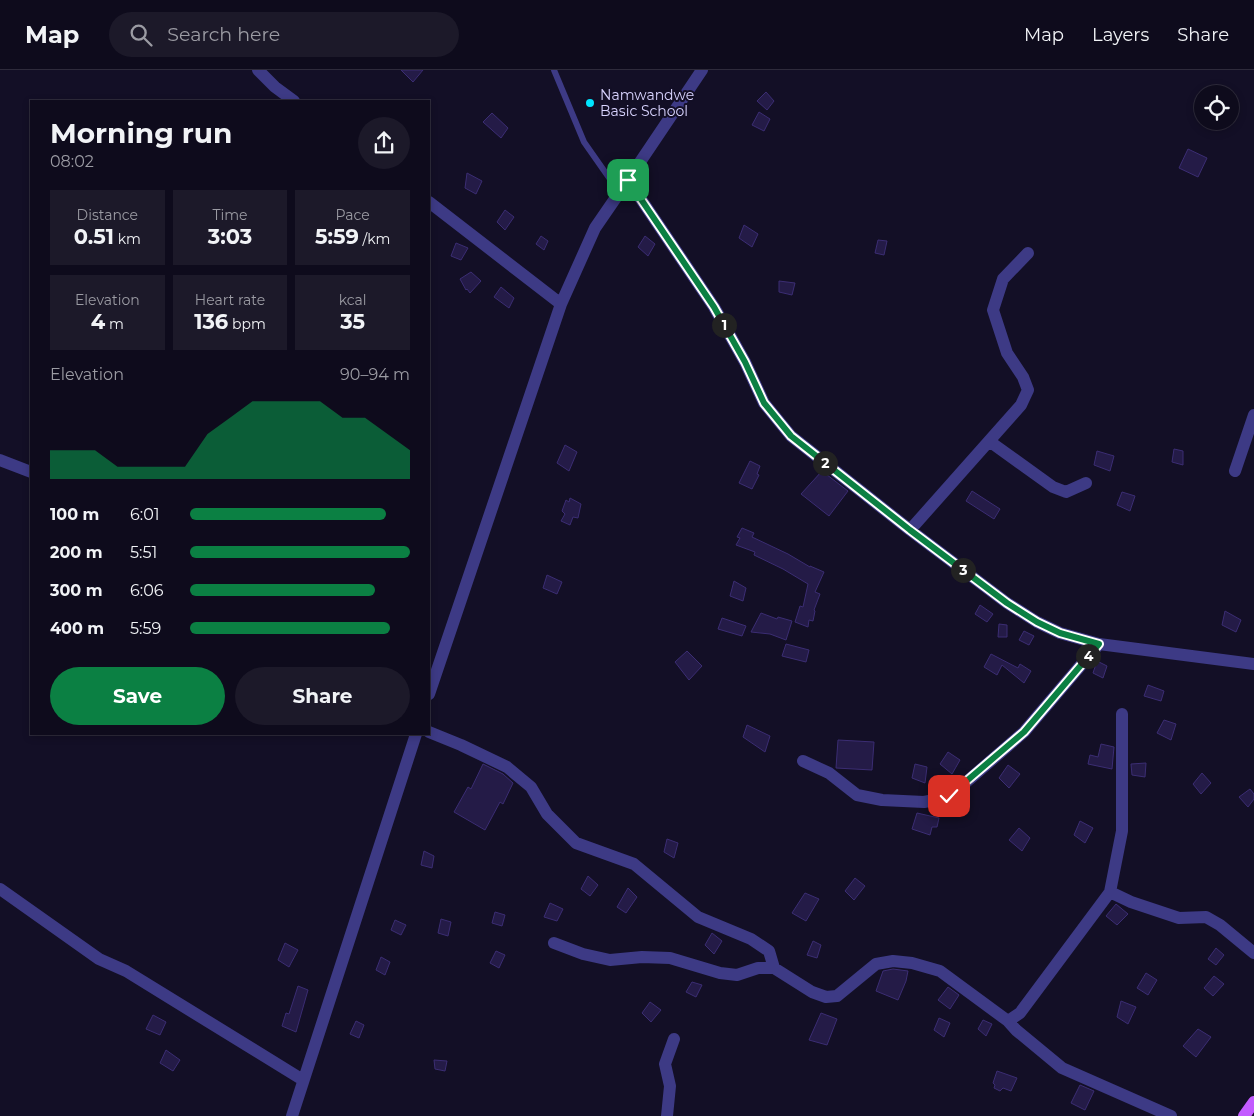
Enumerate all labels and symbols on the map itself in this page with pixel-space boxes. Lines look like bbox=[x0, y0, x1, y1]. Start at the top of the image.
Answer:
place label: Namwandwe Basic School bbox=[600, 86, 694, 120]
marker: Namwandwe Basic School bbox=[584, 97, 596, 109]
pin bbox=[607, 159, 649, 201]
pin: 1 bbox=[712, 312, 736, 338]
pin: 2 bbox=[812, 450, 838, 476]
pin: 3 bbox=[950, 558, 976, 582]
pin: 4 bbox=[1076, 644, 1100, 668]
pin bbox=[928, 775, 970, 817]

